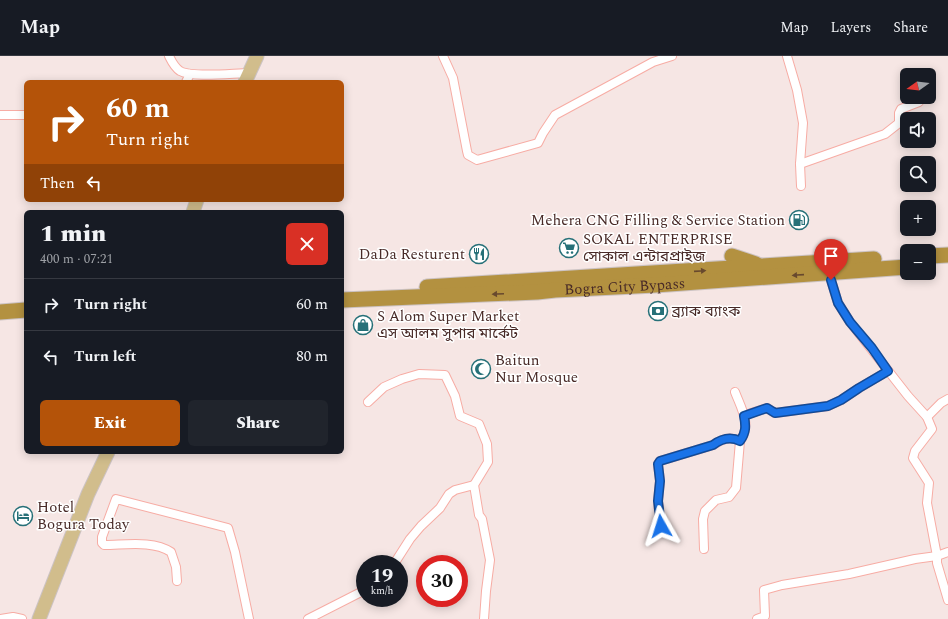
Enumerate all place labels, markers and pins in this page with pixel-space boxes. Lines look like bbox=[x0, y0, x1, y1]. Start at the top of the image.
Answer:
place label: Mehera CNG Filling & Service Station bbox=[531, 209, 785, 232]
fuel station icon: Mehera CNG Filling & Service Station bbox=[788, 209, 810, 231]
place label: SOKAL ENTERPRISE সোকাল এন্টারপ্রাইজ bbox=[583, 228, 733, 268]
supermarket icon: SOKAL ENTERPRISE সোকাল এন্টারপ্রাইজ bbox=[558, 237, 580, 259]
pin bbox=[814, 239, 848, 280]
place label: DaDa Resturent bbox=[359, 243, 465, 266]
restaurant icon: DaDa Resturent bbox=[468, 243, 490, 265]
bank icon: ব্র্যাক ব্যাংক bbox=[647, 300, 669, 322]
place label: ব্র্যাক ব্যাংক bbox=[671, 300, 741, 323]
place label: S Alom Super Market এস আলম সুপার মার্কেট bbox=[377, 305, 519, 345]
shop icon: S Alom Super Market এস আলম সুপার মার্কেট bbox=[352, 314, 374, 336]
place label: Baitun Nur Mosque bbox=[495, 349, 578, 389]
mosque icon: Baitun Nur Mosque bbox=[470, 358, 492, 380]
place label: Hotel Bogura Today bbox=[37, 496, 130, 536]
hotel icon: Hotel Bogura Today bbox=[12, 505, 34, 527]

